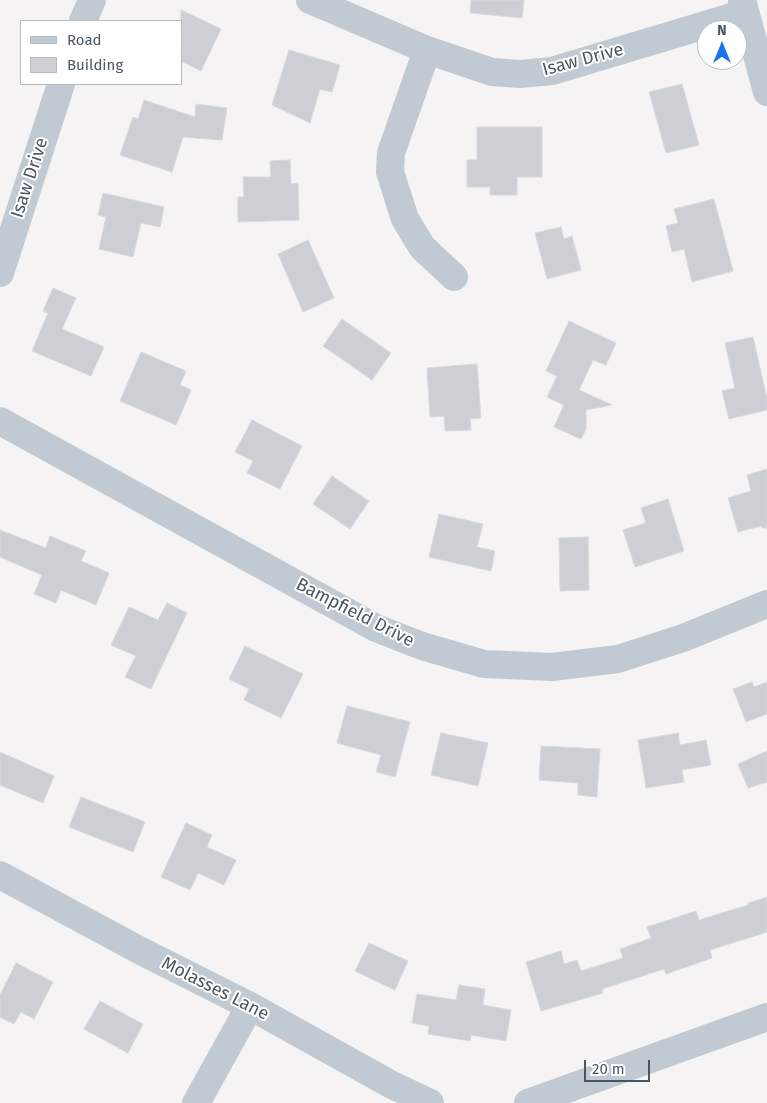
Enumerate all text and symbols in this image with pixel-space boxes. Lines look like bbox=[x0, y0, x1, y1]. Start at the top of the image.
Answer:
legend bbox=[20, 20, 182, 85]
north arrow bbox=[697, 20, 747, 70]
text: N bbox=[717, 22, 727, 39]
text: Road bbox=[67, 31, 102, 49]
street label: Isaw Drive bbox=[540, 39, 626, 81]
text: Building bbox=[67, 56, 123, 74]
street label: Isaw Drive bbox=[7, 135, 53, 221]
street label: Bampfield Drive bbox=[292, 574, 418, 652]
street label: Molasses Lane bbox=[158, 953, 272, 1025]
scale bar bbox=[587, 1050, 653, 1082]
text: 20 m bbox=[592, 1060, 625, 1078]

